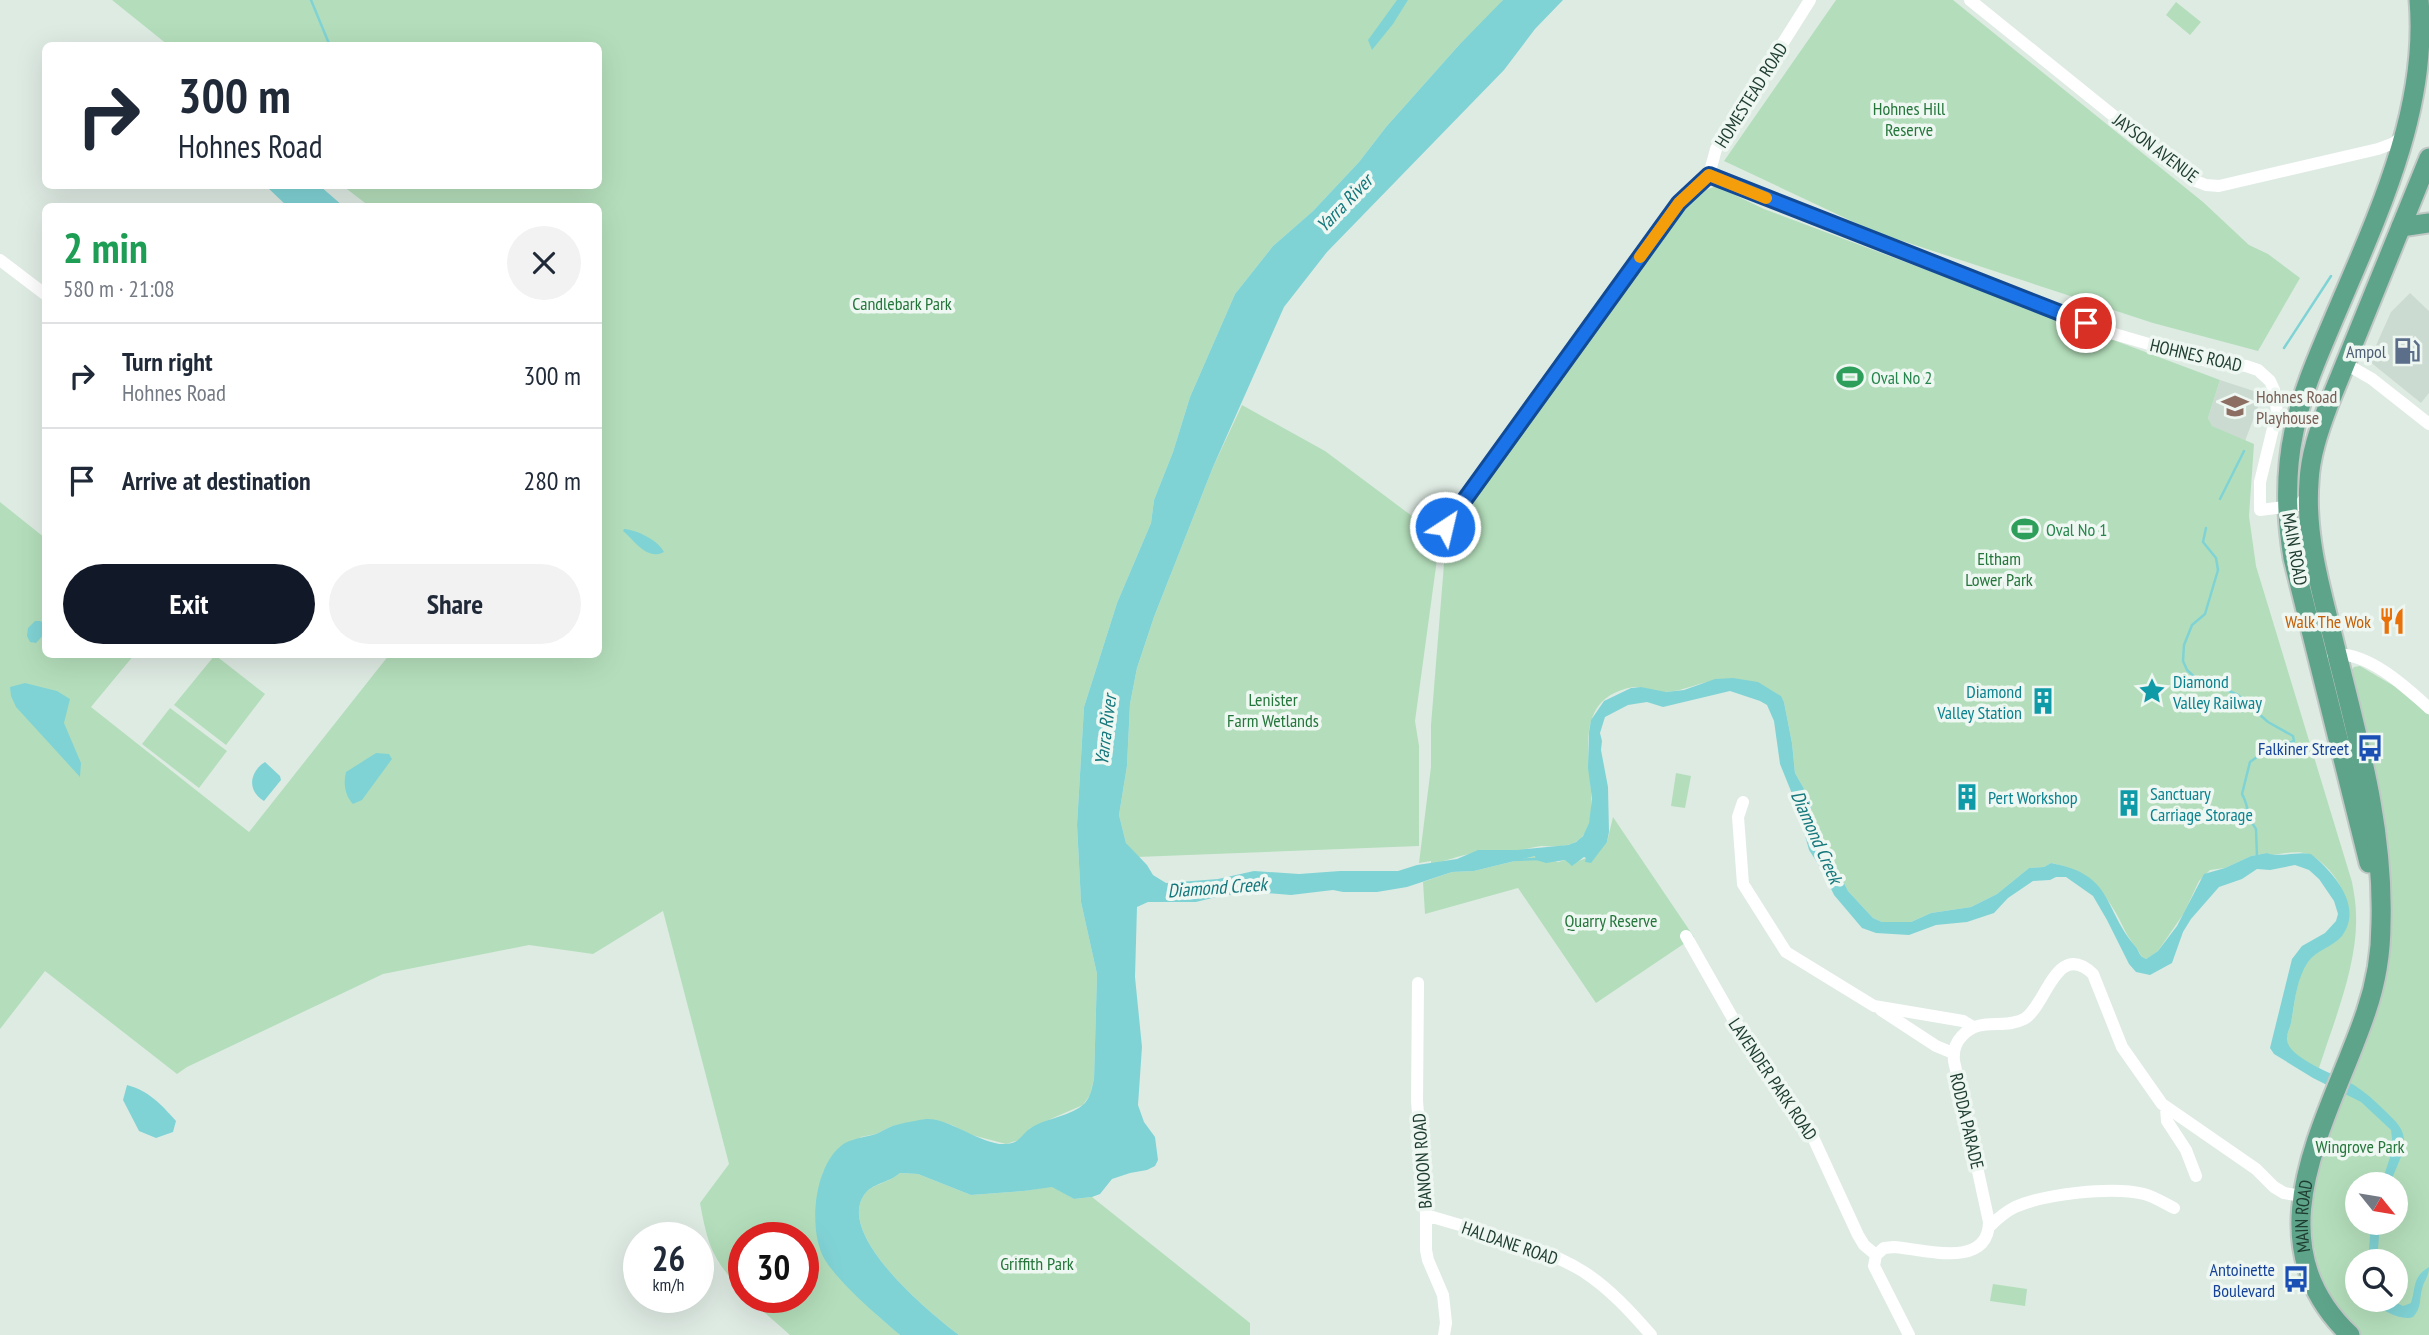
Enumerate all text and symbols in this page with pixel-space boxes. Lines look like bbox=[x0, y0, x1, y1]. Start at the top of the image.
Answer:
street label: HOMESTEAD ROAD bbox=[1710, 38, 1792, 152]
text: 300 m bbox=[178, 63, 291, 127]
icon: right bbox=[63, 70, 154, 161]
park label: Hohnes Hill Reserve bbox=[1873, 97, 1946, 141]
street label: JAYSON AVENUE bbox=[2108, 108, 2203, 188]
text: Hohnes Road bbox=[178, 125, 323, 167]
water label: Yarra River bbox=[1311, 167, 1379, 237]
text: 2 min bbox=[63, 220, 148, 275]
button: close bbox=[507, 226, 581, 300]
text: 580 m · 21:08 bbox=[63, 274, 175, 303]
park label: Candlebark Park bbox=[852, 292, 952, 315]
pin bbox=[2056, 293, 2116, 353]
icon: arrive bbox=[2067, 304, 2105, 342]
street label: HOHNES ROAD bbox=[2148, 333, 2244, 377]
fuel station icon: Ampol bbox=[2392, 336, 2422, 366]
place label: Ampol bbox=[2346, 340, 2387, 363]
text: Turn right bbox=[122, 345, 213, 378]
icon: right bbox=[63, 357, 101, 395]
text: 300 m bbox=[523, 359, 581, 392]
sports icon: Oval No 2 bbox=[1835, 362, 1865, 392]
place label: Oval No 2 bbox=[1871, 366, 1932, 389]
text: Hohnes Road bbox=[122, 378, 226, 407]
place label: Hohnes Road Playhouse bbox=[2256, 385, 2337, 429]
school or university icon: Hohnes Road Playhouse bbox=[2220, 391, 2250, 421]
icon: arrive bbox=[63, 462, 101, 500]
text: Arrive at destination bbox=[122, 464, 311, 497]
text: 280 m bbox=[523, 464, 581, 497]
position arrow bbox=[1408, 490, 1482, 564]
street label: MAIN ROAD bbox=[2277, 511, 2313, 587]
sports icon: Oval No 1 bbox=[2010, 514, 2040, 544]
place label: Oval No 1 bbox=[2046, 518, 2107, 541]
park label: Eltham Lower Park bbox=[1965, 547, 2033, 591]
button: Exit bbox=[63, 564, 315, 644]
button: Share bbox=[329, 564, 581, 644]
restaurant icon: Walk The Wok bbox=[2377, 606, 2407, 636]
place label: Walk The Wok bbox=[2285, 610, 2371, 633]
place label: Diamond Valley Railway bbox=[2172, 670, 2262, 714]
place icon: Diamond Valley Railway bbox=[2137, 676, 2167, 706]
place label: Diamond Valley Station bbox=[1936, 680, 2022, 724]
building icon: Diamond Valley Station bbox=[2028, 686, 2058, 716]
park label: Lenister Farm Wetlands bbox=[1227, 688, 1319, 732]
water label: Yarra River bbox=[1089, 691, 1122, 767]
bus stop icon: Falkiner Street bbox=[2355, 733, 2385, 763]
place label: Falkiner Street bbox=[2258, 737, 2349, 760]
building icon: Pert Workshop bbox=[1952, 782, 1982, 812]
place label: Sanctuary Carriage Storage bbox=[2150, 782, 2253, 826]
place label: Pert Workshop bbox=[1988, 786, 2078, 809]
water label: Diamond Creek bbox=[1786, 787, 1849, 890]
building icon: Sanctuary Carriage Storage bbox=[2114, 788, 2144, 818]
water label: Diamond Creek bbox=[1167, 871, 1270, 902]
park label: Quarry Reserve bbox=[1564, 909, 1658, 932]
street label: LAVENDER PARK ROAD bbox=[1724, 1013, 1822, 1145]
street label: RODDA PARADE bbox=[1945, 1071, 1989, 1171]
street label: BANOON ROAD bbox=[1407, 1113, 1437, 1209]
park label: Wingrove Park bbox=[2315, 1135, 2405, 1158]
north arrow bbox=[2345, 1172, 2408, 1236]
map controls bbox=[2345, 1172, 2408, 1312]
street label: MAIN ROAD bbox=[2289, 1178, 2317, 1254]
street label: HALDANE ROAD bbox=[1459, 1216, 1561, 1270]
speed limit sign: 30 bbox=[728, 1222, 819, 1313]
text: 26 bbox=[652, 1235, 685, 1281]
button: search bbox=[2345, 1249, 2408, 1312]
park label: Griffith Park bbox=[1000, 1252, 1074, 1275]
place label: Antoinette Boulevard bbox=[2210, 1258, 2275, 1302]
bus stop icon: Antoinette Boulevard bbox=[2281, 1264, 2311, 1294]
text: km/h bbox=[653, 1273, 684, 1296]

